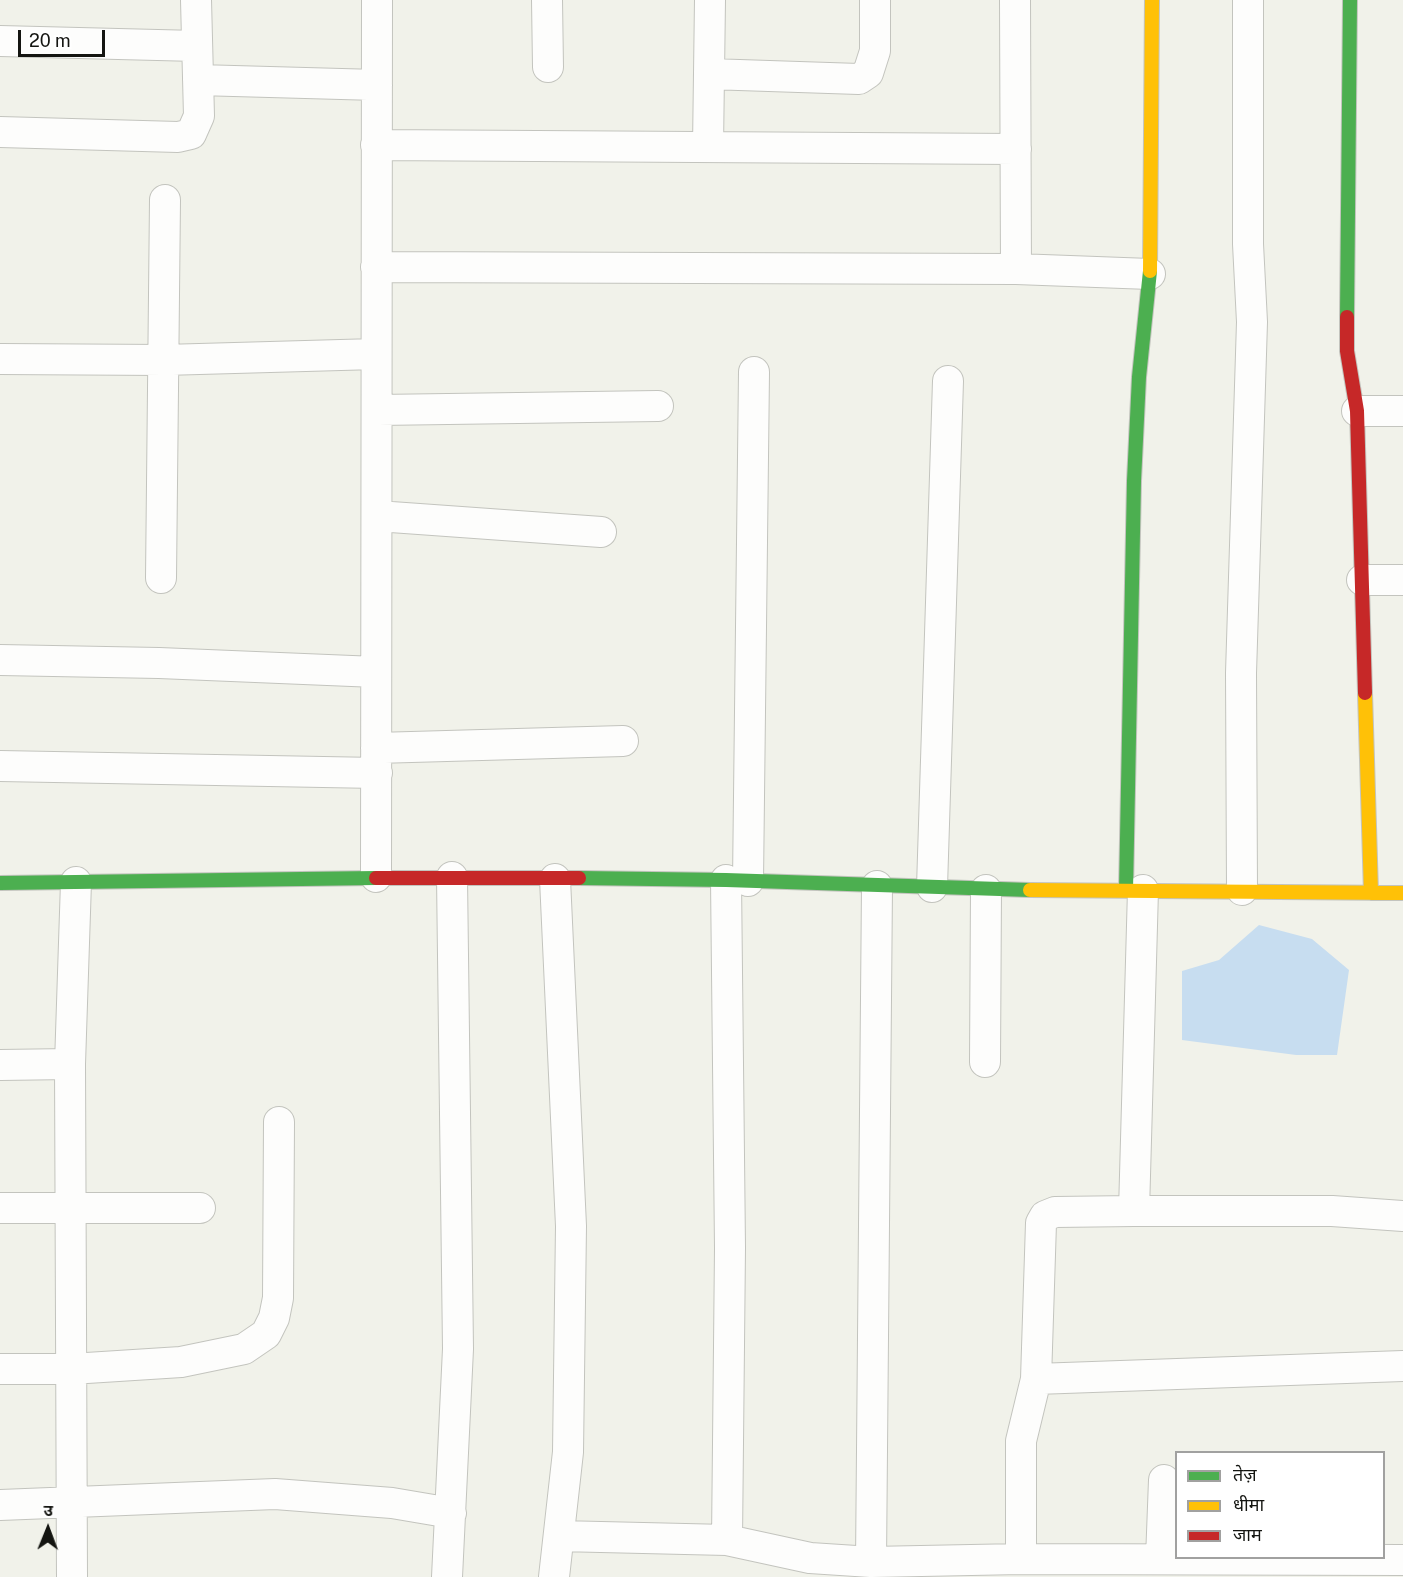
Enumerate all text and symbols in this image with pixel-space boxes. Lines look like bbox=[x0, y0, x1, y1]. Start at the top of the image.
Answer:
scale bar bbox=[21, 18, 108, 56]
text: 20 m bbox=[29, 30, 71, 51]
legend bbox=[1175, 1451, 1385, 1559]
text: तेज़ bbox=[1233, 1464, 1257, 1485]
text: धीमा bbox=[1233, 1494, 1264, 1515]
north arrow bbox=[18, 1499, 78, 1559]
text: उ bbox=[43, 1501, 53, 1520]
text: जाम bbox=[1233, 1524, 1262, 1545]

